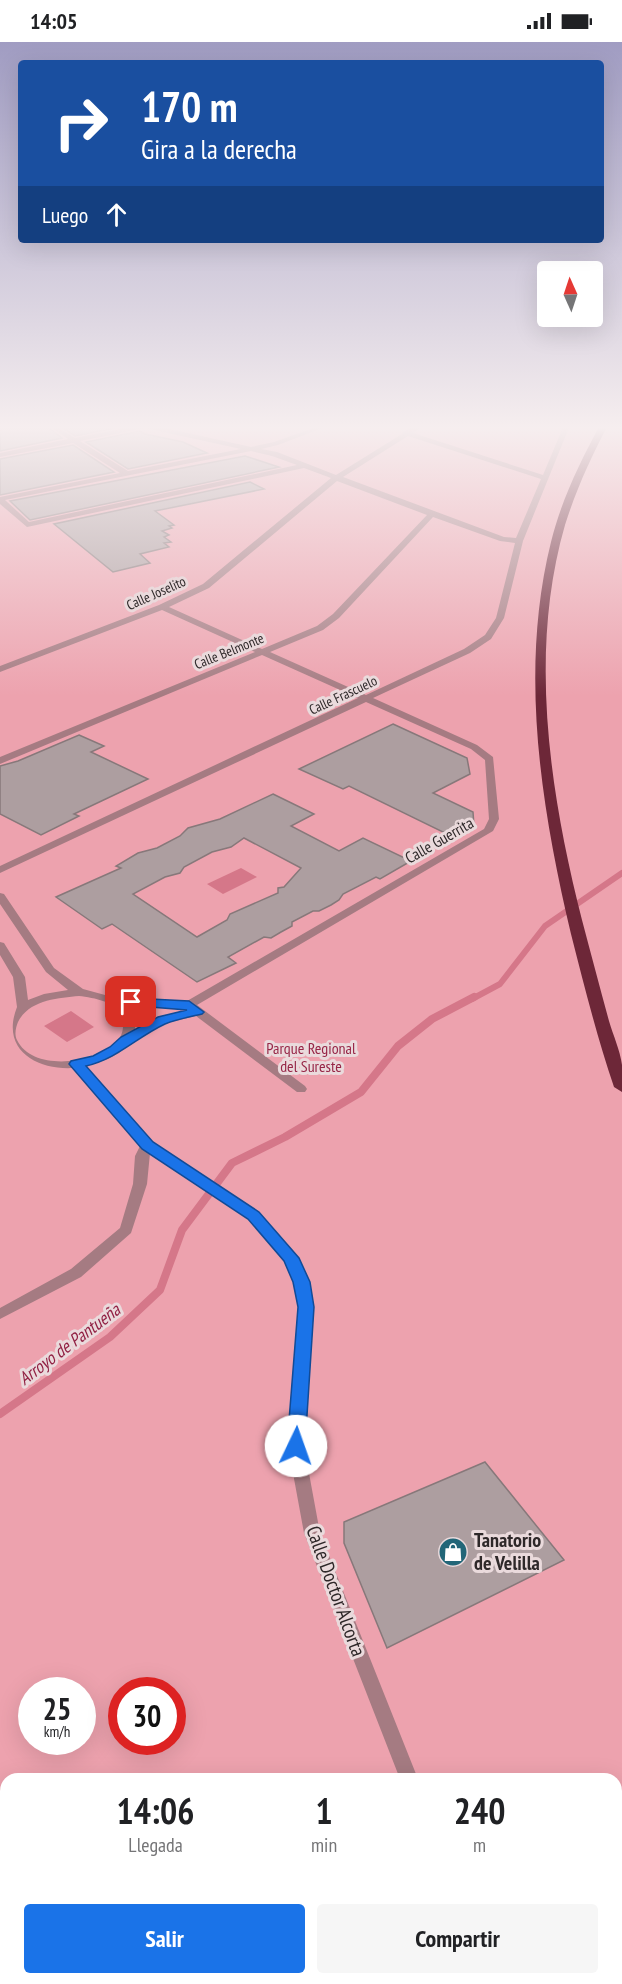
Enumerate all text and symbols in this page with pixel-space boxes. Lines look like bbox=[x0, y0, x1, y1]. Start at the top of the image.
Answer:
text: 14:05 bbox=[30, 7, 78, 35]
text: 170 m bbox=[141, 79, 238, 134]
icon: right bbox=[42, 84, 120, 162]
text: Gira a la derecha bbox=[141, 132, 297, 166]
icon: ahead bbox=[100, 198, 133, 231]
text: Luego bbox=[42, 201, 88, 229]
north arrow bbox=[537, 261, 603, 327]
map controls bbox=[537, 261, 603, 327]
street label: Calle Joselito bbox=[123, 572, 189, 614]
street label: Calle Belmonte bbox=[192, 629, 267, 673]
street label: Calle Frascuelo bbox=[306, 671, 380, 719]
street label: Calle Guerrita bbox=[401, 812, 477, 868]
pin bbox=[105, 976, 156, 1027]
icon: arrive bbox=[114, 985, 147, 1018]
park label: Parque Regional del Sureste bbox=[266, 1038, 356, 1076]
water label: Arroyo de Pantueña bbox=[14, 1298, 125, 1390]
position arrow bbox=[264, 1414, 328, 1478]
street label: Calle Doctor Alcorta bbox=[300, 1522, 372, 1660]
place label: Tanatorio de Velilla bbox=[474, 1527, 541, 1576]
shop icon: Tanatorio de Velilla bbox=[437, 1536, 469, 1568]
speed limit sign: 30 bbox=[108, 1677, 186, 1755]
text: 25 bbox=[43, 1689, 71, 1728]
text: km/h bbox=[44, 1722, 70, 1741]
text: 14:06 bbox=[117, 1787, 194, 1834]
text: 1 bbox=[315, 1787, 333, 1834]
text: 240 bbox=[454, 1787, 505, 1834]
text: Llegada bbox=[128, 1832, 183, 1858]
text: min bbox=[311, 1832, 337, 1858]
text: m bbox=[473, 1832, 486, 1858]
button: Salir bbox=[24, 1904, 305, 1973]
button: Compartir bbox=[317, 1904, 598, 1973]

